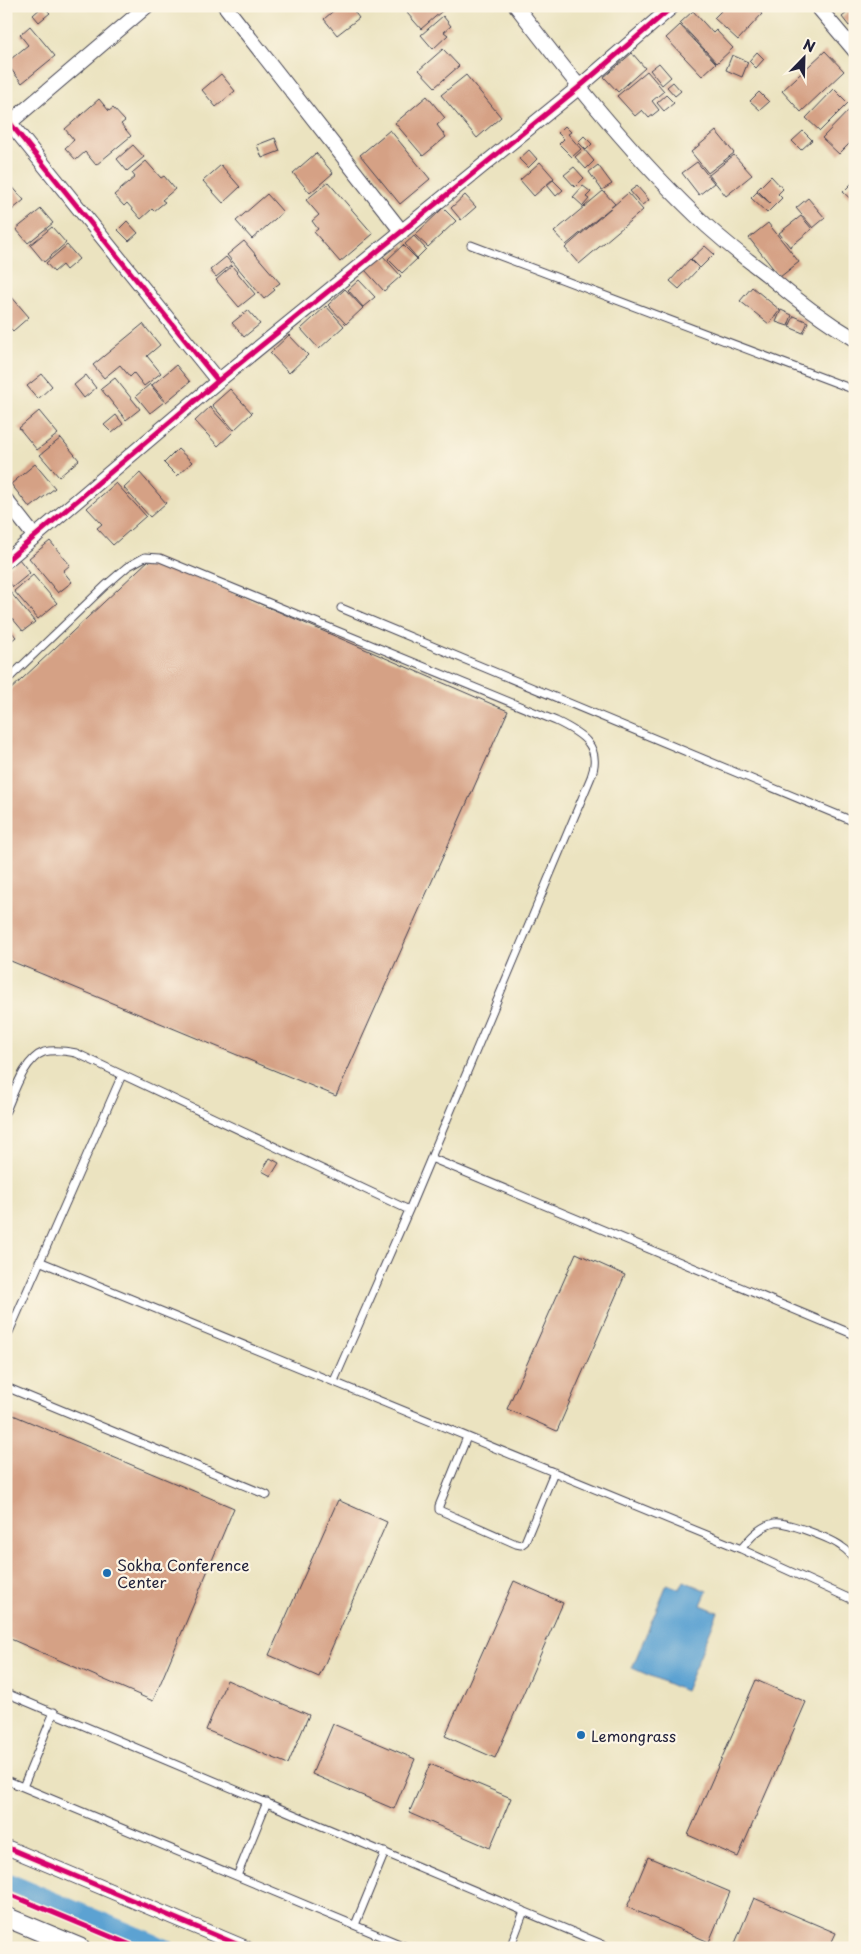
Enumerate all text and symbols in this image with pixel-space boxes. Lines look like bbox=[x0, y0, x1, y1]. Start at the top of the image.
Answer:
north arrow bbox=[778, 32, 828, 82]
text: N bbox=[800, 34, 818, 57]
place label: Sokha Conference Center bbox=[117, 1553, 249, 1593]
marker: Sokha Conference Center bbox=[101, 1567, 113, 1579]
place label: Lemongrass bbox=[591, 1724, 676, 1747]
marker: Lemongrass bbox=[575, 1729, 587, 1741]

